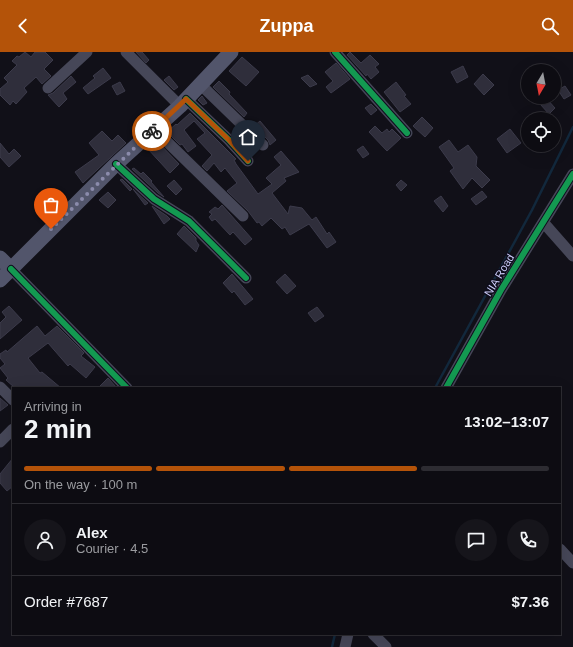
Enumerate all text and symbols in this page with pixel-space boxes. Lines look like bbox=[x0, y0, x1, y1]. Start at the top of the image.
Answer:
icon: back bbox=[12, 15, 34, 37]
icon: search bbox=[539, 15, 561, 37]
text: Zuppa bbox=[260, 16, 314, 36]
north arrow bbox=[521, 64, 561, 104]
map controls bbox=[521, 64, 561, 152]
courier bbox=[132, 111, 172, 151]
button: locate bbox=[521, 112, 561, 152]
icon: bike bbox=[141, 120, 163, 142]
pin bbox=[231, 120, 265, 161]
icon: home bbox=[237, 126, 259, 148]
pin bbox=[34, 188, 68, 229]
icon: bag bbox=[40, 194, 62, 216]
street label: NIA Road bbox=[482, 252, 516, 298]
text: Arriving in bbox=[24, 399, 82, 414]
text: 13:02–13:07 bbox=[464, 413, 549, 430]
text: 2 min bbox=[24, 414, 92, 444]
text: On the way · 100 m bbox=[24, 477, 137, 492]
button: person bbox=[24, 519, 66, 561]
button: chat bbox=[455, 519, 497, 561]
button: phone bbox=[507, 519, 549, 561]
text: Alex bbox=[76, 524, 108, 541]
text: Courier · 4.5 bbox=[76, 541, 148, 556]
text: Order #7687 bbox=[24, 593, 108, 610]
text: $7.36 bbox=[511, 593, 549, 610]

